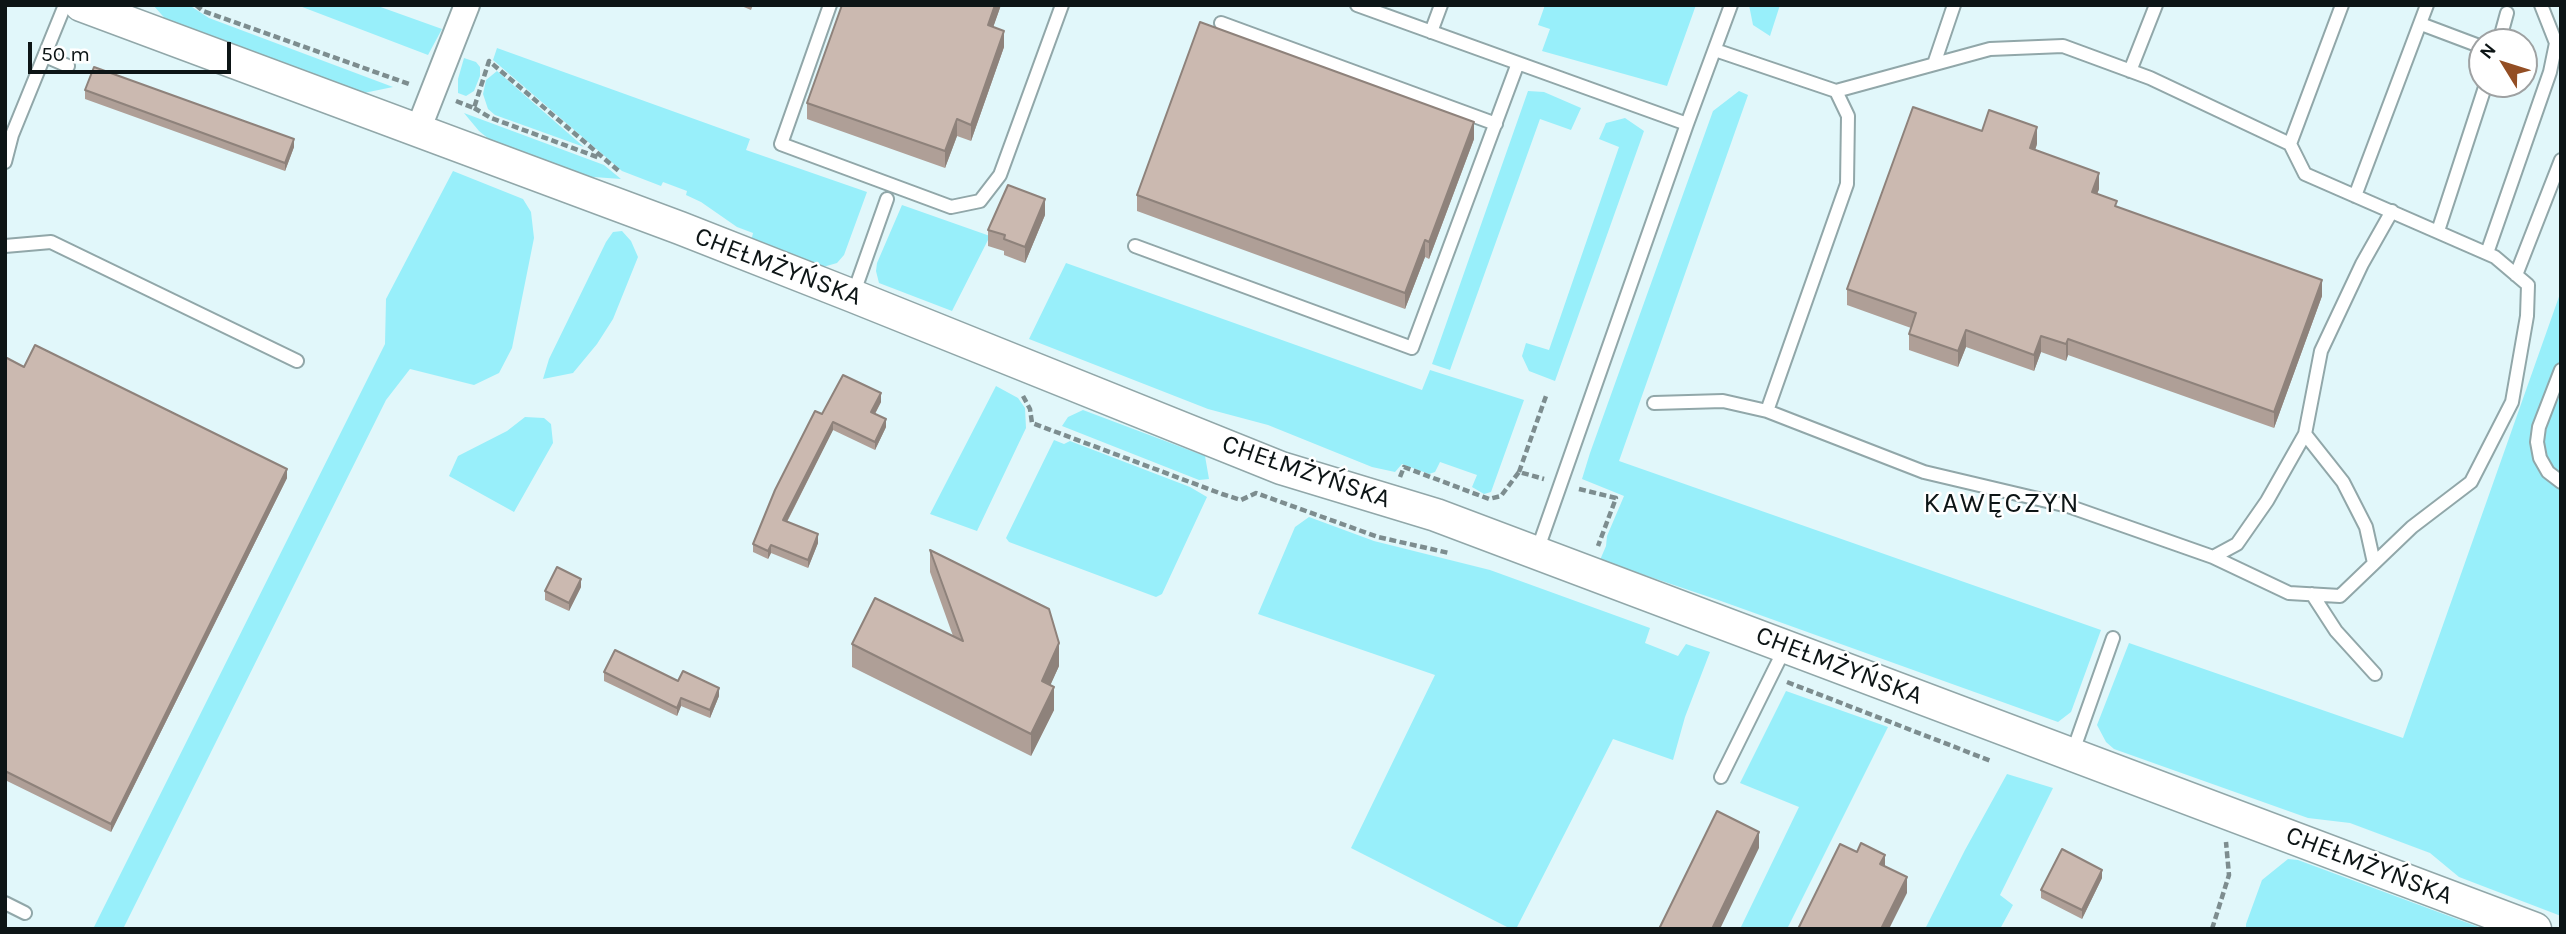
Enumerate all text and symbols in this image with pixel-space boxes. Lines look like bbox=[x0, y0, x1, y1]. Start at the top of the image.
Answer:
scale bar bbox=[32, 28, 234, 72]
north arrow bbox=[2468, 28, 2538, 98]
text: N bbox=[2475, 39, 2501, 63]
text: 50 m bbox=[41, 42, 90, 66]
street label: CHEŁMŻYŃSKA bbox=[690, 221, 866, 313]
street label: CHEŁMŻYŃSKA bbox=[1218, 429, 1394, 515]
district label: KAWĘCZYN bbox=[1924, 487, 2080, 521]
street label: CHEŁMŻYŃSKA bbox=[1751, 620, 1927, 712]
street label: CHEŁMŻYŃSKA bbox=[2281, 820, 2457, 912]

